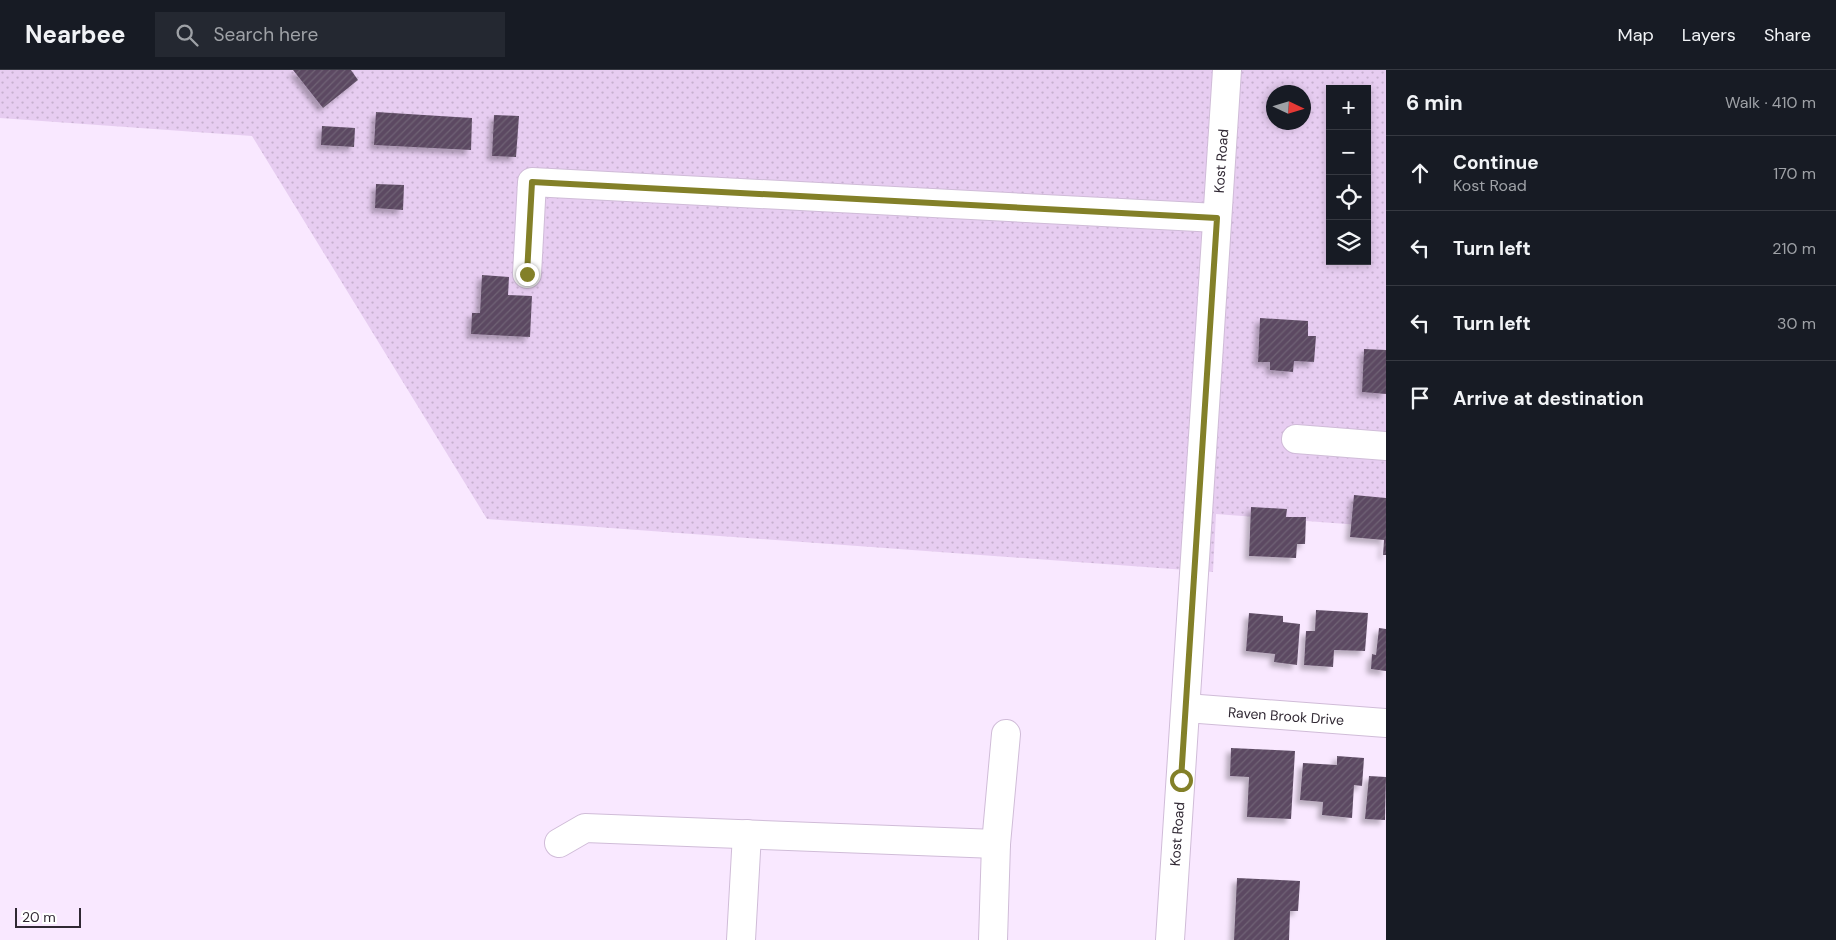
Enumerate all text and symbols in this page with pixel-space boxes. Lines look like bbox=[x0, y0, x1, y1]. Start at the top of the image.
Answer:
search box bbox=[155, 12, 505, 57]
text: Nearbee bbox=[25, 19, 125, 50]
icon: search bbox=[173, 21, 201, 49]
text: Search here bbox=[213, 22, 318, 47]
text: Map bbox=[1618, 23, 1654, 47]
text: Layers bbox=[1682, 23, 1736, 47]
text: Share bbox=[1764, 23, 1811, 47]
north arrow bbox=[1266, 85, 1311, 130]
map controls bbox=[1326, 85, 1371, 265]
button: + bbox=[1326, 85, 1371, 130]
text: 6 min bbox=[1406, 89, 1463, 117]
text: Walk · 410 m bbox=[1725, 92, 1816, 113]
street label: Kost Road bbox=[1210, 128, 1232, 194]
button: − bbox=[1326, 130, 1371, 175]
text: Continue bbox=[1453, 150, 1539, 175]
icon: ahead bbox=[1406, 159, 1434, 187]
text: 170 m bbox=[1773, 163, 1816, 184]
button: locate bbox=[1326, 175, 1371, 220]
text: Kost Road bbox=[1453, 175, 1527, 196]
button: layers bbox=[1326, 220, 1371, 265]
icon: left bbox=[1406, 234, 1434, 262]
text: Turn left bbox=[1453, 236, 1531, 261]
text: 210 m bbox=[1772, 238, 1816, 259]
route end bbox=[516, 263, 539, 286]
icon: left bbox=[1406, 309, 1434, 337]
text: Turn left bbox=[1453, 311, 1531, 336]
text: 30 m bbox=[1777, 313, 1816, 334]
icon: arrive bbox=[1406, 384, 1434, 412]
text: Arrive at destination bbox=[1453, 386, 1644, 411]
street label: Raven Brook Drive bbox=[1227, 703, 1345, 729]
route start bbox=[1170, 769, 1193, 792]
street label: Kost Road bbox=[1166, 801, 1188, 867]
scale bar bbox=[15, 905, 81, 928]
text: 20 m bbox=[22, 908, 56, 926]

